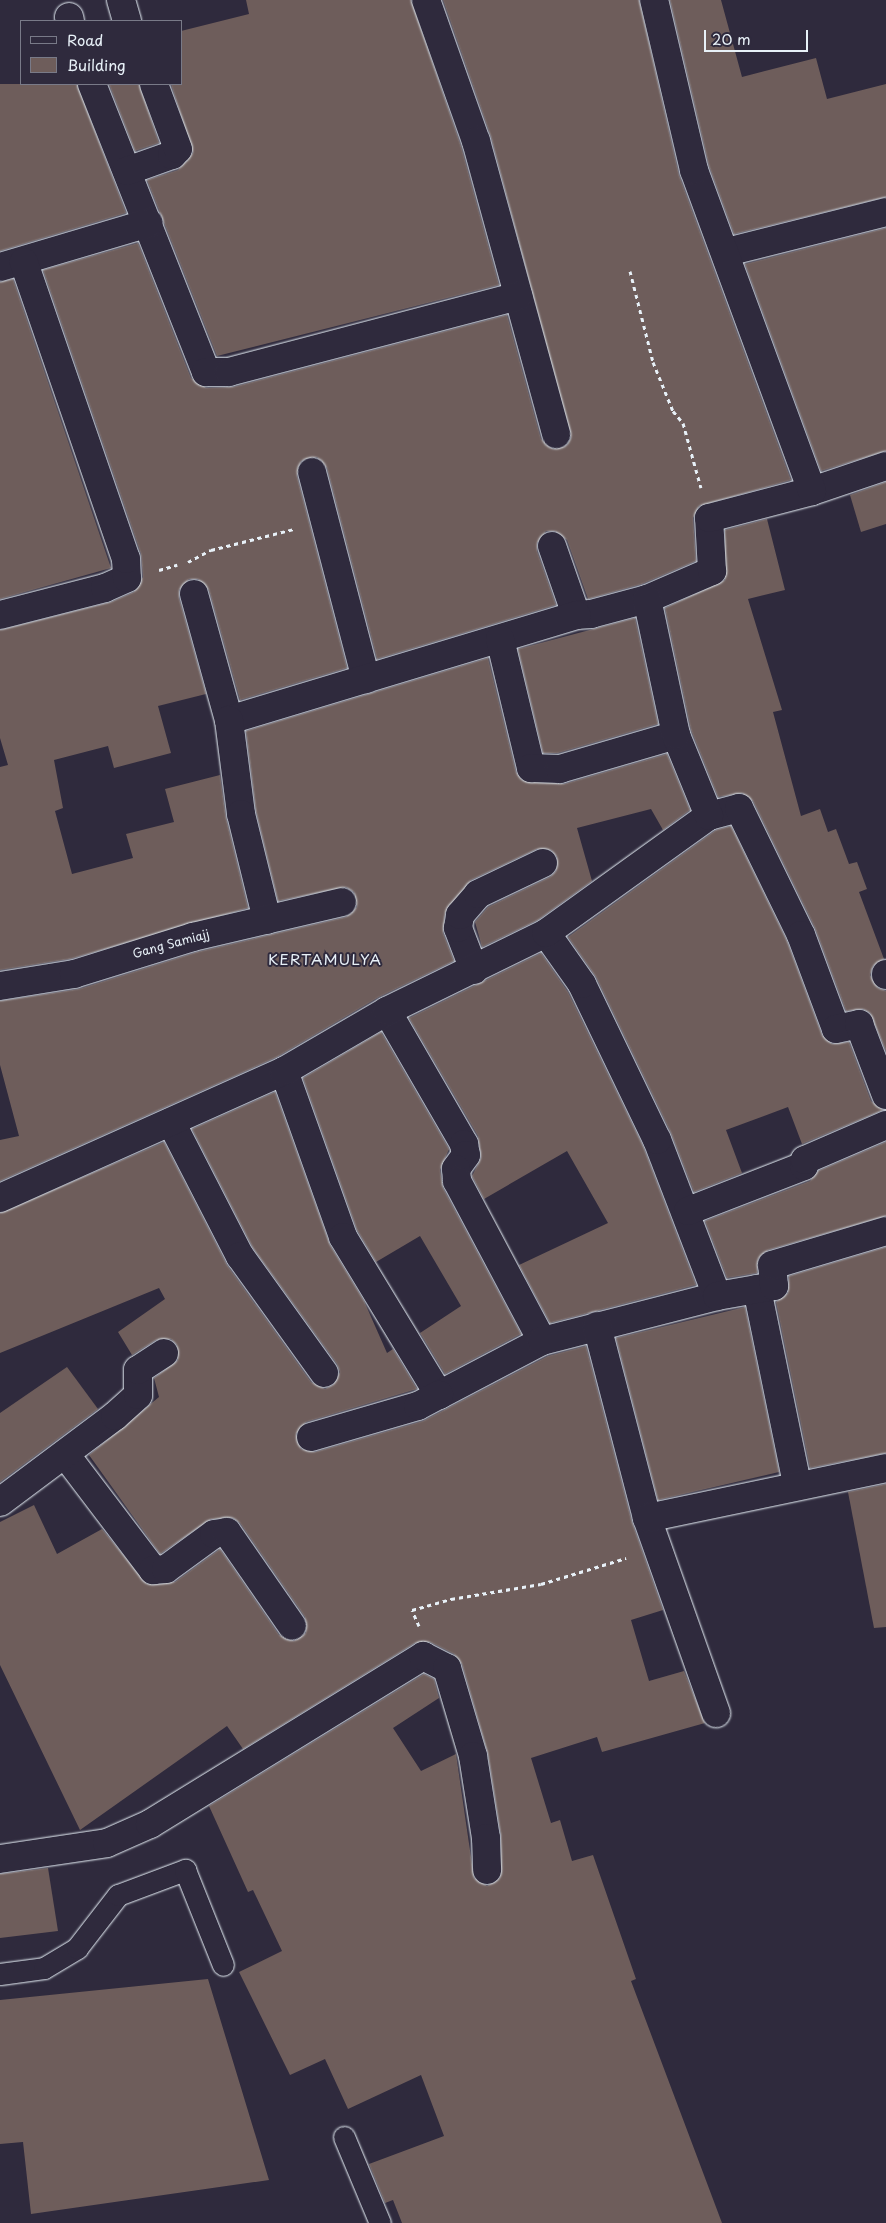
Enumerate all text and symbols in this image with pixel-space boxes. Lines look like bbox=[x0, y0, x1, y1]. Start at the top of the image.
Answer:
legend bbox=[20, 20, 182, 85]
scale bar bbox=[706, 20, 810, 52]
text: 20 m bbox=[712, 27, 751, 50]
text: Road bbox=[67, 28, 103, 51]
text: Building bbox=[67, 53, 126, 76]
street label: Gang Samiajj bbox=[131, 927, 211, 961]
district label: KERTAMULYA bbox=[267, 950, 383, 968]

